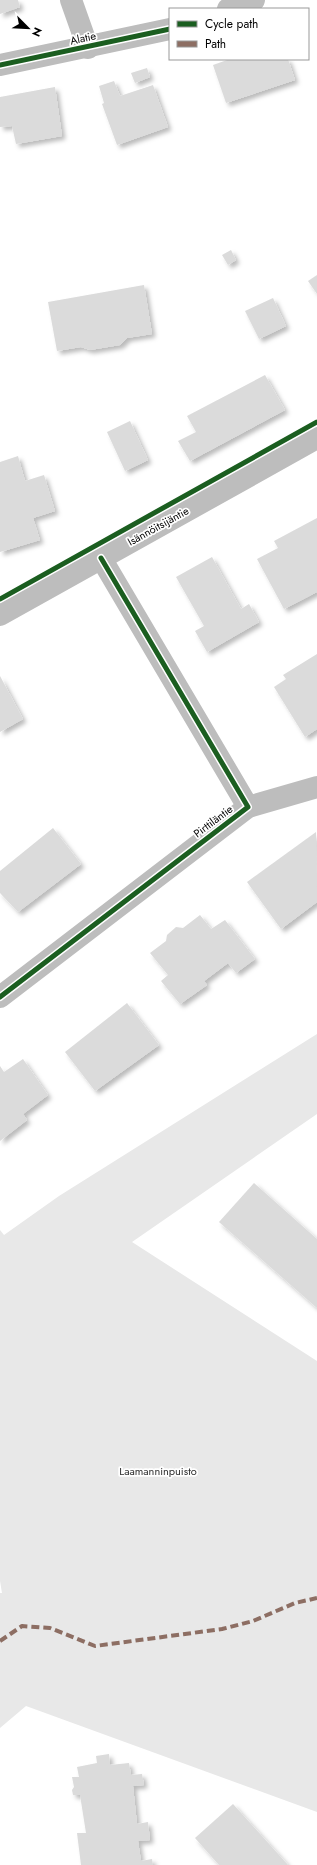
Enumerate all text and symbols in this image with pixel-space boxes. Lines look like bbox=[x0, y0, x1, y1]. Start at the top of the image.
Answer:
north arrow bbox=[8, 8, 48, 48]
legend bbox=[169, 8, 309, 60]
text: Cycle path bbox=[205, 15, 258, 33]
text: N bbox=[28, 25, 46, 39]
street label: Alatie bbox=[68, 27, 98, 49]
text: Path bbox=[205, 35, 226, 53]
street label: Isännöitsijäntie bbox=[124, 502, 192, 549]
street label: Pirttiläntie bbox=[190, 801, 236, 841]
park label: Laamanninpuisto bbox=[119, 1463, 197, 1479]

